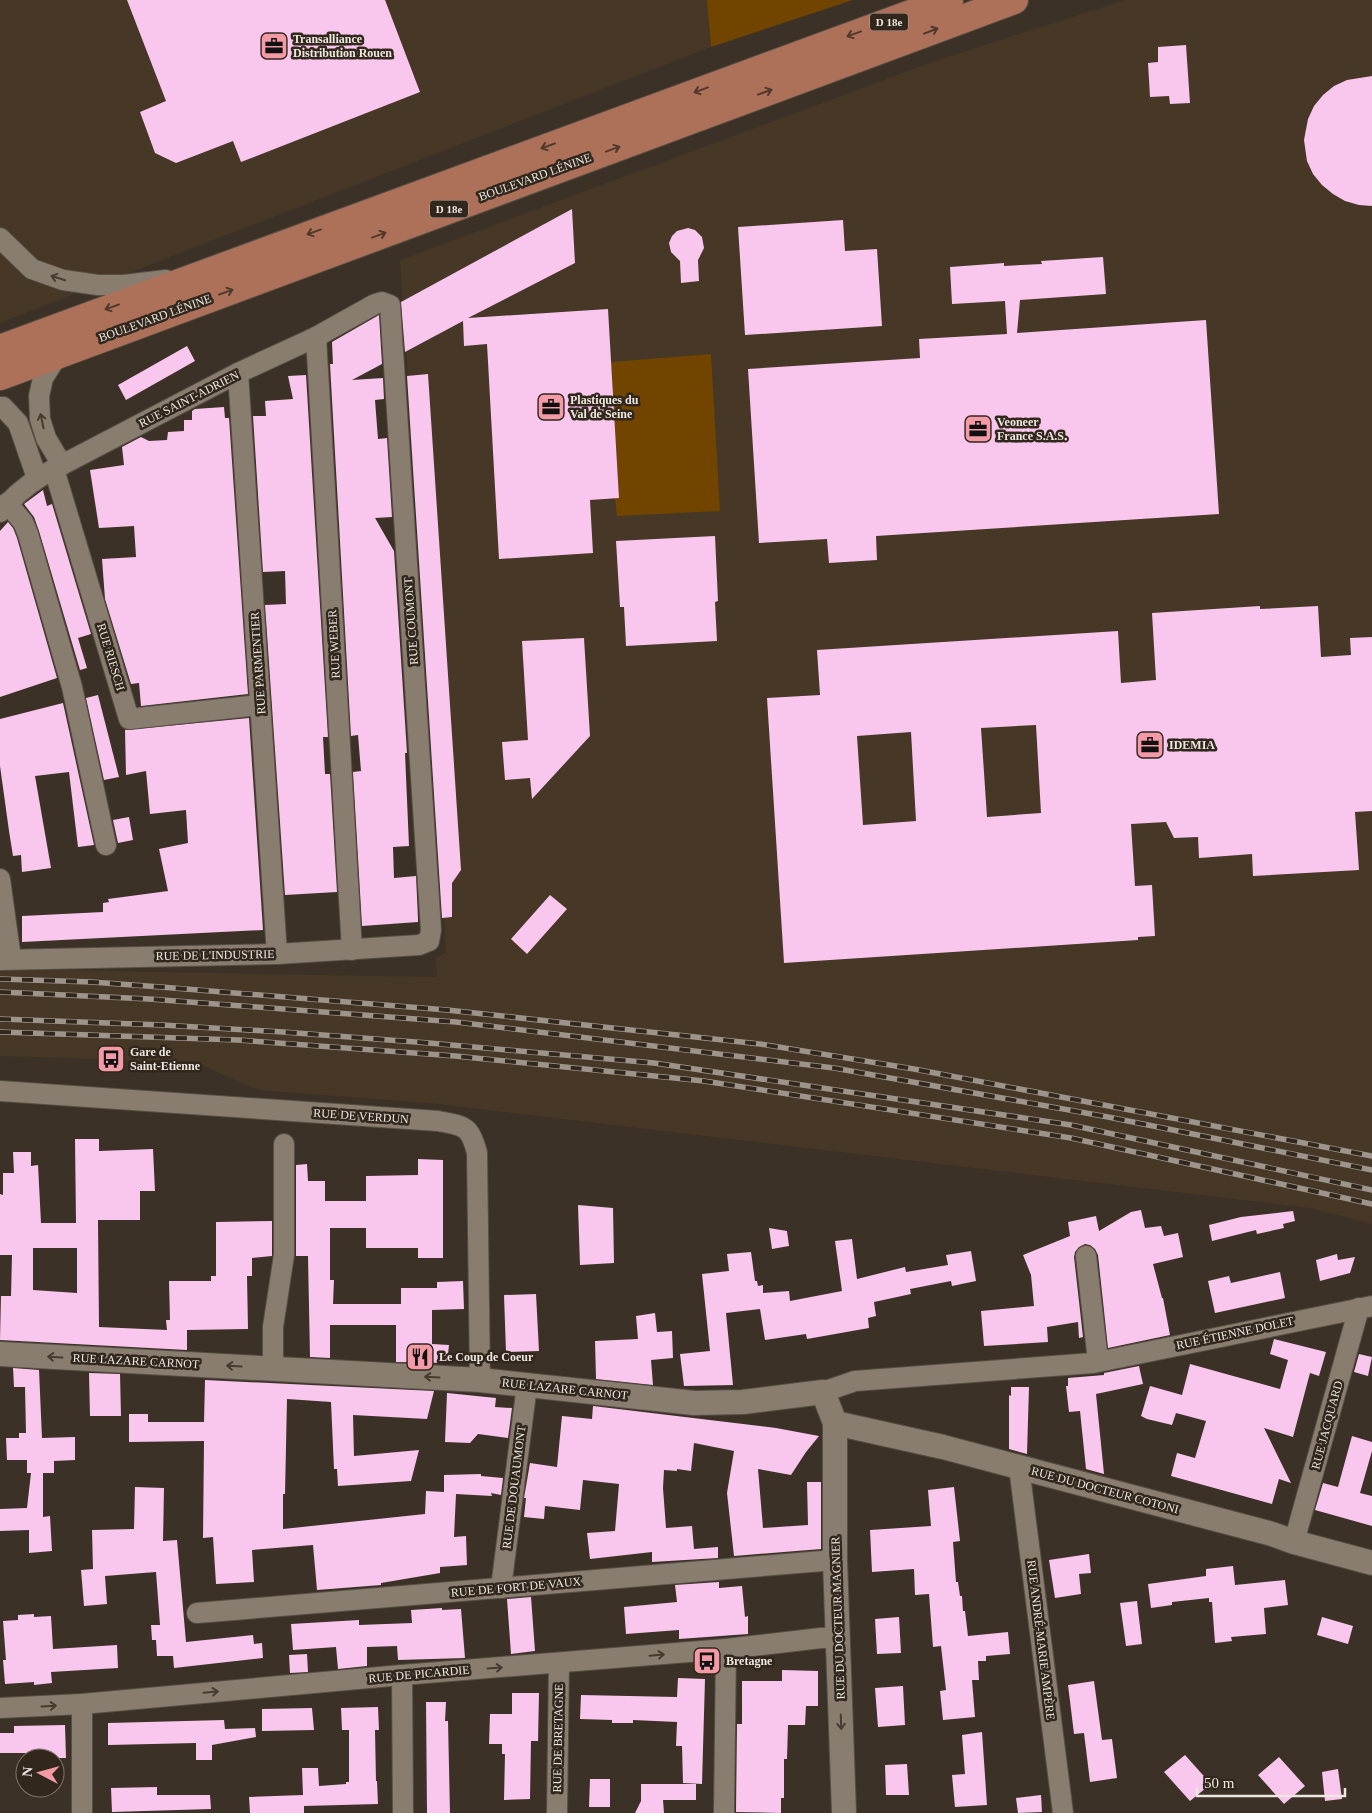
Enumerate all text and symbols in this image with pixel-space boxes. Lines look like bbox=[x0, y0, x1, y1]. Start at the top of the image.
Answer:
road number: D 18e bbox=[870, 14, 908, 31]
one-way arrow bbox=[922, 26, 938, 35]
one-way arrow bbox=[847, 30, 862, 39]
office icon: Transalliance Distribution Rouen bbox=[259, 31, 289, 61]
place label: Transalliance Distribution Rouen bbox=[293, 32, 392, 60]
one-way arrow bbox=[694, 86, 709, 95]
one-way arrow bbox=[757, 87, 773, 96]
one-way arrow bbox=[541, 142, 557, 151]
one-way arrow bbox=[605, 144, 620, 153]
street label: BOULEVARD LÉNINE bbox=[477, 150, 593, 204]
road number: D 18e bbox=[430, 200, 468, 218]
one-way arrow bbox=[307, 228, 322, 237]
one-way arrow bbox=[370, 230, 386, 239]
one-way arrow bbox=[50, 272, 66, 282]
one-way arrow bbox=[218, 287, 233, 296]
street label: BOULEVARD LÉNINE bbox=[97, 291, 213, 345]
one-way arrow bbox=[105, 303, 120, 312]
street label: RUE SAINT-ADRIEN bbox=[137, 368, 242, 430]
office icon: Plastiques du Val de Seine bbox=[536, 392, 566, 422]
place label: Plastiques du Val de Seine bbox=[570, 393, 639, 421]
one-way arrow bbox=[36, 414, 46, 430]
office icon: Veoneer France S.A.S. bbox=[963, 414, 993, 444]
place label: Veoneer France S.A.S. bbox=[997, 415, 1067, 443]
street label: RUE COUMONT bbox=[401, 576, 421, 665]
street label: RUE WEBER bbox=[325, 609, 343, 679]
street label: RUE PARMENTIER bbox=[247, 611, 269, 715]
street label: RUE RIESCH bbox=[94, 622, 128, 693]
office icon: IDEMIA bbox=[1135, 730, 1165, 760]
place label: IDEMIA bbox=[1169, 738, 1215, 752]
street label: RUE DE L'INDUSTRIE bbox=[155, 947, 275, 963]
bus stop icon: Gare de Saint-Etienne bbox=[96, 1044, 126, 1074]
place label: Gare de Saint-Etienne bbox=[130, 1045, 201, 1073]
street label: RUE DE VERDUN bbox=[313, 1106, 410, 1126]
street label: RUE ÉTIENNE DOLET bbox=[1175, 1314, 1296, 1352]
restaurant icon: Le Coup de Coeur bbox=[405, 1342, 435, 1372]
place label: Le Coup de Coeur bbox=[439, 1350, 534, 1364]
street label: RUE LAZARE CARNOT bbox=[72, 1351, 200, 1371]
one-way arrow bbox=[47, 1352, 63, 1361]
one-way arrow bbox=[227, 1362, 243, 1371]
one-way arrow bbox=[424, 1372, 440, 1381]
street label: RUE LAZARE CARNOT bbox=[501, 1375, 629, 1403]
street label: RUE JACQUARD bbox=[1308, 1379, 1346, 1471]
street label: RUE DE DOUAUMONT bbox=[499, 1424, 529, 1550]
street label: RUE DU DOCTEUR COTONI bbox=[1030, 1464, 1180, 1516]
street label: RUE DU DOCTEUR MAGNIER bbox=[828, 1536, 848, 1700]
street label: RUE ANDRÉ-MARIE AMPÈRE bbox=[1024, 1559, 1058, 1721]
street label: RUE DE FORT DE VAUX bbox=[450, 1574, 582, 1600]
bus stop icon: Bretagne bbox=[692, 1646, 722, 1676]
one-way arrow bbox=[648, 1650, 664, 1660]
place label: Bretagne bbox=[726, 1654, 773, 1668]
street label: RUE DE PICARDIE bbox=[368, 1663, 470, 1685]
one-way arrow bbox=[486, 1664, 502, 1673]
street label: RUE DE BRETAGNE bbox=[550, 1683, 566, 1793]
one-way arrow bbox=[202, 1687, 218, 1697]
one-way arrow bbox=[40, 1701, 56, 1710]
one-way arrow bbox=[836, 1714, 846, 1730]
north arrow bbox=[15, 1748, 65, 1798]
text: N bbox=[20, 1766, 36, 1778]
scale bar bbox=[1197, 1766, 1344, 1798]
text: 50 m bbox=[1204, 1775, 1235, 1791]

